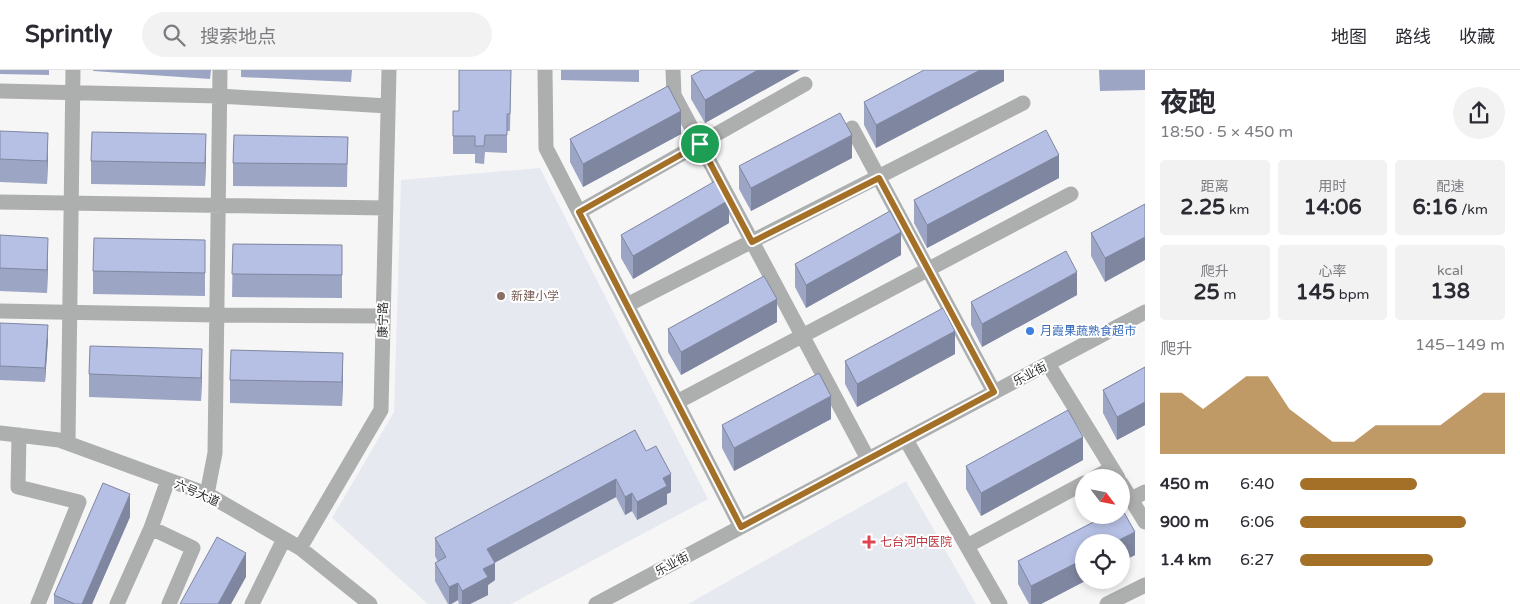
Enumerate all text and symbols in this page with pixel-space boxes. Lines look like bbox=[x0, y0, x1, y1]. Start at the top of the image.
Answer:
search box bbox=[142, 12, 492, 57]
text: Sprintly bbox=[25, 20, 112, 49]
icon: search bbox=[160, 21, 188, 49]
text: 搜索地点 bbox=[200, 26, 276, 48]
text: 地图 bbox=[1331, 26, 1367, 48]
text: 路线 bbox=[1395, 26, 1431, 48]
text: 收藏 bbox=[1459, 26, 1495, 48]
text: 夜跑 bbox=[1160, 86, 1216, 120]
button: share bbox=[1453, 87, 1505, 139]
text: 18:50 · 5 × 450 m bbox=[1160, 122, 1293, 142]
pin bbox=[679, 123, 721, 165]
icon: arrive bbox=[686, 130, 714, 158]
text: 距离 bbox=[1201, 178, 1229, 195]
text: 用时 bbox=[1318, 178, 1346, 195]
text: 配速 bbox=[1436, 178, 1464, 195]
text: 2.25 bbox=[1180, 195, 1225, 220]
text: 14:06 bbox=[1303, 195, 1362, 220]
text: 6:16 bbox=[1412, 195, 1458, 220]
text: km bbox=[1225, 201, 1249, 218]
text: /km bbox=[1458, 201, 1488, 218]
text: kcal bbox=[1437, 262, 1463, 279]
text: 爬升 bbox=[1201, 263, 1229, 280]
text: 心率 bbox=[1318, 263, 1346, 280]
text: 138 bbox=[1430, 279, 1470, 304]
text: 25 bbox=[1193, 280, 1220, 305]
text: 145 bbox=[1296, 280, 1335, 305]
text: m bbox=[1220, 286, 1236, 303]
text: bpm bbox=[1335, 286, 1369, 303]
place label: 新建小学 bbox=[511, 289, 559, 303]
marker: 新建小学 bbox=[495, 290, 507, 302]
street label: 康宁路 bbox=[376, 302, 390, 338]
place label: 月霞果蔬熟食超市 bbox=[1040, 324, 1136, 338]
marker: 月霞果蔬熟食超市 bbox=[1024, 325, 1036, 337]
text: 145–149 m bbox=[1415, 335, 1505, 355]
text: 爬升 bbox=[1160, 339, 1192, 359]
street label: 乐业街 bbox=[1011, 359, 1049, 389]
north arrow bbox=[1075, 469, 1130, 524]
map controls bbox=[1075, 469, 1130, 589]
text: 450 m bbox=[1160, 474, 1209, 494]
text: 6:40 bbox=[1240, 474, 1274, 494]
street label: 六号大道 bbox=[172, 477, 222, 509]
text: 900 m bbox=[1160, 512, 1209, 532]
text: 6:06 bbox=[1240, 512, 1274, 532]
button: locate bbox=[1075, 534, 1130, 589]
marker: 七台河中医院 bbox=[862, 535, 876, 549]
place label: 七台河中医院 bbox=[880, 535, 952, 549]
street label: 乐业街 bbox=[653, 549, 691, 579]
text: 1.4 km bbox=[1160, 550, 1212, 570]
text: 6:27 bbox=[1240, 550, 1274, 570]

